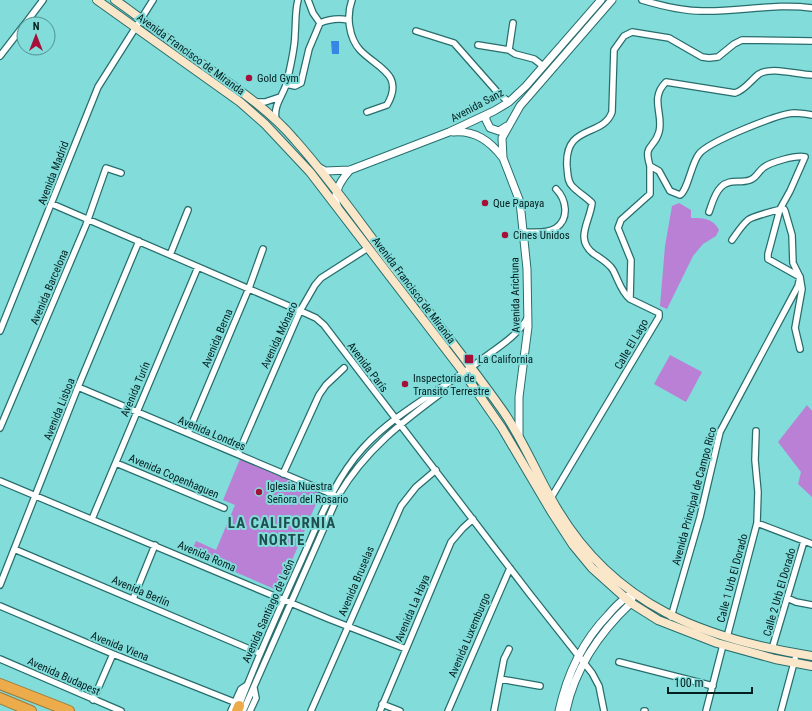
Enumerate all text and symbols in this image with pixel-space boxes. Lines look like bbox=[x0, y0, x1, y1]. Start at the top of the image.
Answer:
street label: Avenida Francisco de Miranda bbox=[134, 11, 247, 98]
north arrow bbox=[16, 16, 56, 56]
text: N bbox=[33, 20, 40, 33]
place label: Gold Gym bbox=[257, 72, 299, 85]
marker: Gold Gym bbox=[244, 73, 254, 83]
street label: Avenida Sanz bbox=[449, 86, 506, 125]
street label: Avenida Madrid bbox=[35, 139, 72, 207]
place label: Que Papaya bbox=[493, 197, 544, 210]
marker: Que Papaya bbox=[480, 198, 490, 208]
place label: Cines Unidos bbox=[513, 229, 570, 242]
marker: Cines Unidos bbox=[500, 230, 510, 240]
street label: Avenida Francisco de Miranda bbox=[369, 234, 458, 346]
street label: Avenida Barcelona bbox=[28, 248, 71, 327]
street label: Avenida Arichuna bbox=[508, 257, 523, 333]
street label: Avenida Mónaco bbox=[258, 299, 301, 371]
street label: Avenida Berna bbox=[199, 307, 236, 369]
street label: Calle El Lago bbox=[612, 316, 651, 372]
street label: Avenida París bbox=[345, 340, 391, 395]
marker: La California bbox=[463, 353, 475, 365]
place label: La California bbox=[478, 353, 533, 366]
street label: Avenida Turín bbox=[118, 360, 153, 419]
place label: Inspectoria de Transito Terrestre bbox=[413, 372, 489, 398]
street label: Avenida Lisboa bbox=[41, 376, 78, 442]
marker: Inspectoria de Transito Terrestre bbox=[400, 379, 410, 389]
street label: Avenida Londres bbox=[176, 413, 247, 453]
street label: Avenida Principal de Campo Rico bbox=[670, 425, 719, 567]
street label: Avenida Copenhaguen bbox=[127, 452, 221, 501]
place label: Iglesia Nuestra Señora del Rosario bbox=[267, 480, 349, 506]
marker: Iglesia Nuestra Señora del Rosario bbox=[254, 487, 264, 497]
district label: LA CALIFORNIA NORTE bbox=[228, 514, 336, 549]
street label: Calle 1 Urb El Dorado bbox=[714, 532, 751, 624]
street label: Avenida Roma bbox=[176, 538, 238, 575]
street label: Avenida Bruselas bbox=[336, 544, 377, 618]
street label: Calle 2 Urb El Dorado bbox=[761, 546, 798, 638]
street label: Avenida Santiago de León bbox=[240, 557, 297, 665]
street label: Avenida Berlín bbox=[110, 573, 172, 610]
street label: Avenida La Haya bbox=[392, 573, 432, 644]
street label: Avenida Luxemburgo bbox=[446, 591, 493, 679]
street label: Avenida Viena bbox=[89, 629, 151, 664]
street label: Avenida Budapest bbox=[26, 655, 102, 698]
scale bar bbox=[668, 669, 752, 695]
text: 100 m bbox=[674, 676, 704, 690]

